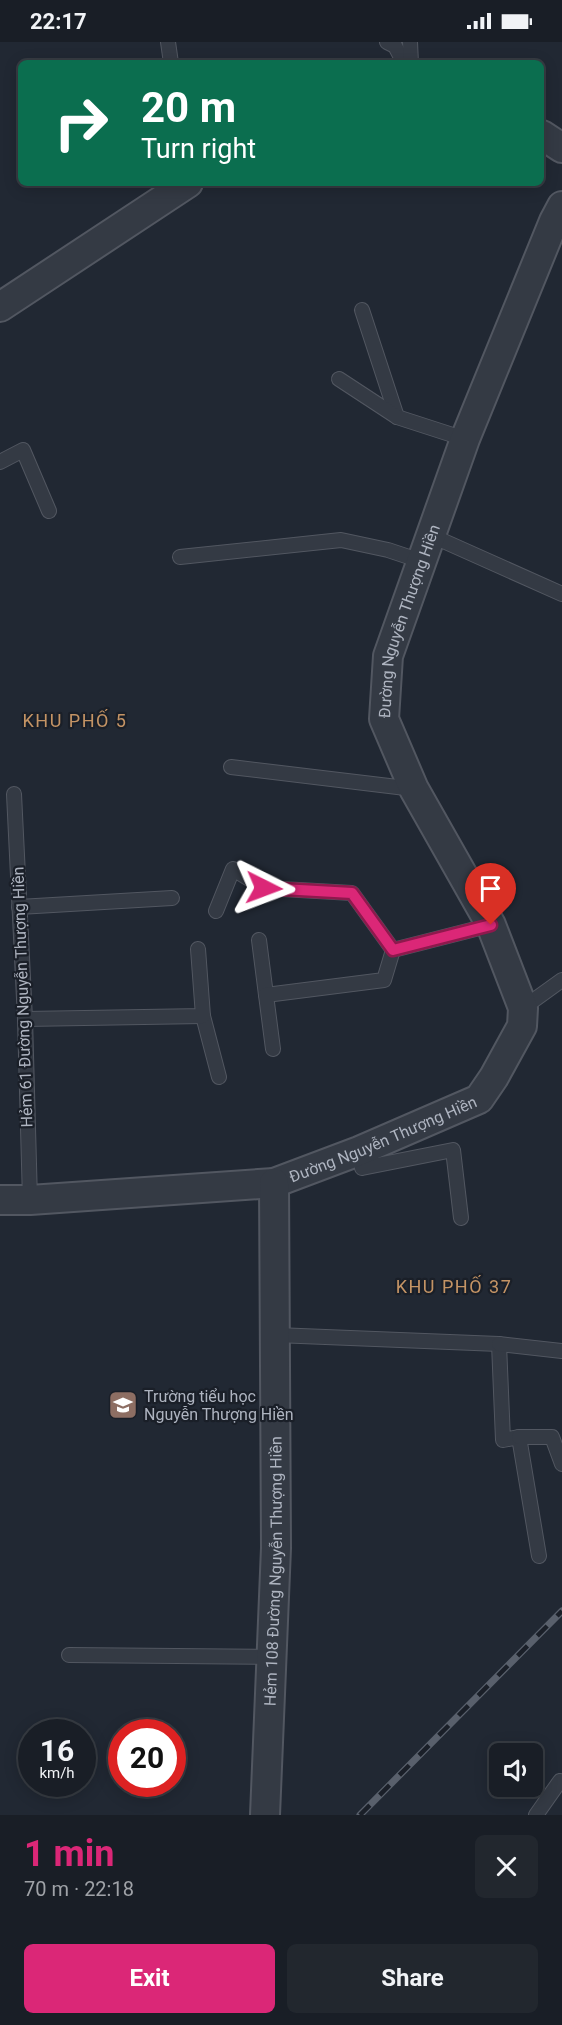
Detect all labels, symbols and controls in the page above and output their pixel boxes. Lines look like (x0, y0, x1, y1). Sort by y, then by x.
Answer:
text: 22:17 (30, 9, 87, 34)
text: 20 m (141, 83, 236, 132)
icon: right (42, 84, 120, 162)
text: Turn right (141, 133, 256, 165)
street label: Đường Nguyễn Thượng Hiền (375, 522, 444, 719)
district label: KHU PHỐ 5 (23, 709, 127, 731)
position arrow (232, 856, 296, 920)
pin (465, 863, 516, 925)
street label: Hẻm 61 Đường Nguyễn Thượng Hiền (8, 866, 37, 1128)
icon: arrive (474, 872, 507, 905)
street label: Đường Nguyễn Thượng Hiền (287, 1092, 480, 1186)
district label: KHU PHỐ 37 (396, 1275, 512, 1297)
place label: Trường tiểu học Nguyễn Thượng Hiền (144, 1387, 293, 1424)
school or university icon: Trường tiểu học Nguyễn Thượng Hiền (107, 1389, 139, 1421)
street label: Hẻm 108 Đường Nguyễn Thượng Hiền (260, 1436, 286, 1707)
speed limit sign: 20 (108, 1719, 186, 1797)
text: 16 (40, 1733, 74, 1768)
map controls (489, 1743, 543, 1797)
button: sound (489, 1743, 543, 1797)
text: km/h (39, 1764, 75, 1782)
text: 1 min (24, 1833, 115, 1875)
button: close (475, 1835, 538, 1898)
text: 70 m · 22:18 (24, 1877, 134, 1901)
button: Exit (24, 1944, 275, 2013)
button: Share (287, 1944, 538, 2013)

